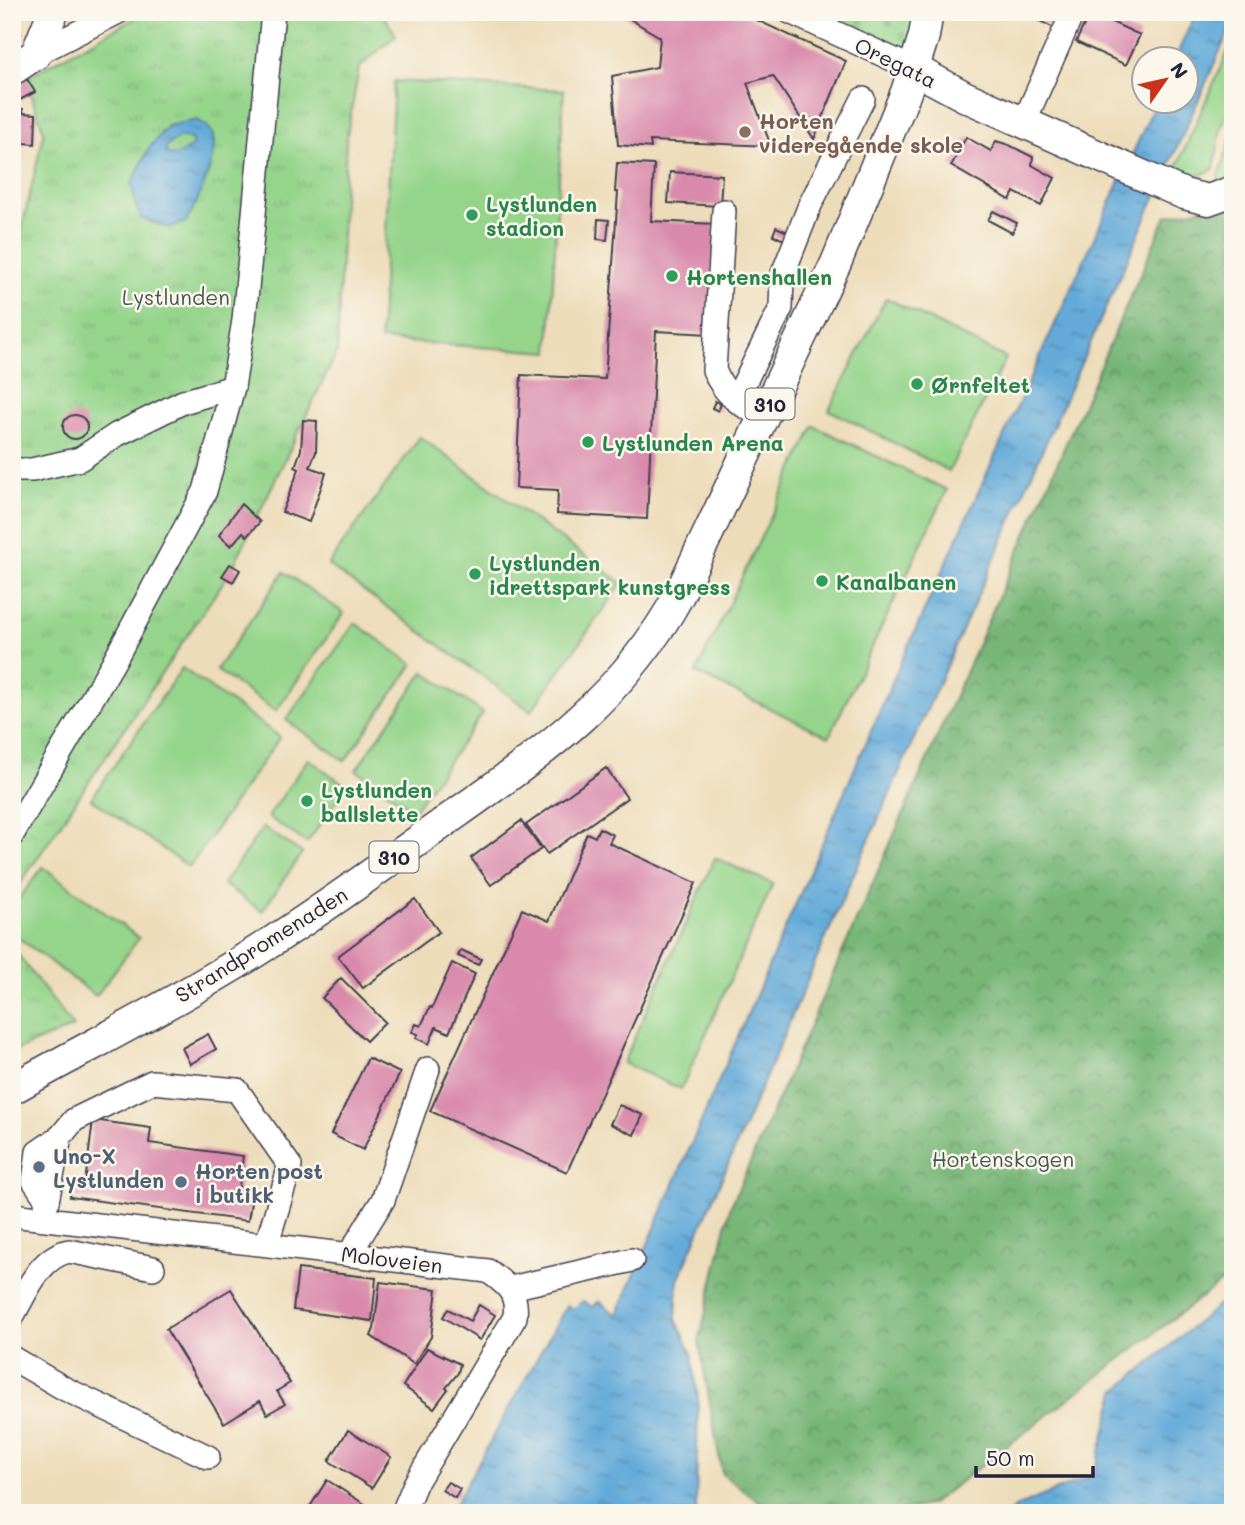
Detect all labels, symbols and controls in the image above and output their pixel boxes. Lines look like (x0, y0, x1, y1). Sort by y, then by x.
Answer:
street label: Oregata (851, 31, 941, 93)
north arrow (1130, 46, 1200, 116)
text: N (1165, 57, 1194, 83)
place label: Horten videregående skole (759, 107, 963, 158)
marker: Horten videregående skole (737, 124, 753, 140)
place label: Lystlunden stadion (486, 190, 597, 241)
marker: Lystlunden stadion (464, 207, 480, 223)
place label: Hortenshallen (686, 263, 832, 290)
marker: Hortenshallen (664, 268, 680, 284)
park label: Lystlunden (122, 283, 230, 310)
place label: Ørnfeltet (931, 371, 1030, 398)
marker: Ørnfeltet (909, 376, 925, 392)
road number: 310 (746, 388, 794, 420)
place label: Lystlunden Arena (602, 429, 784, 457)
marker: Lystlunden Arena (580, 434, 596, 450)
place label: Lystlunden idrettspark kunstgress (489, 549, 730, 600)
marker: Lystlunden idrettspark kunstgress (467, 566, 483, 582)
place label: Kanalbanen (836, 568, 956, 595)
marker: Kanalbanen (814, 573, 830, 589)
place label: Lystlunden ballslette (321, 776, 432, 827)
marker: Lystlunden ballslette (299, 793, 315, 809)
road number: 310 (370, 842, 418, 872)
street label: Strandpromenaden (170, 880, 352, 1008)
place label: Uno-X Lystlunden (53, 1142, 164, 1194)
park label: Hortenskogen (932, 1145, 1074, 1172)
place label: Horten post i butikk (195, 1157, 323, 1208)
marker: Uno-X Lystlunden (31, 1159, 47, 1175)
marker: Horten post i butikk (173, 1174, 189, 1190)
street label: Moloveien (340, 1239, 444, 1279)
scale bar (976, 1434, 1093, 1478)
text: 50 m (986, 1444, 1035, 1471)

